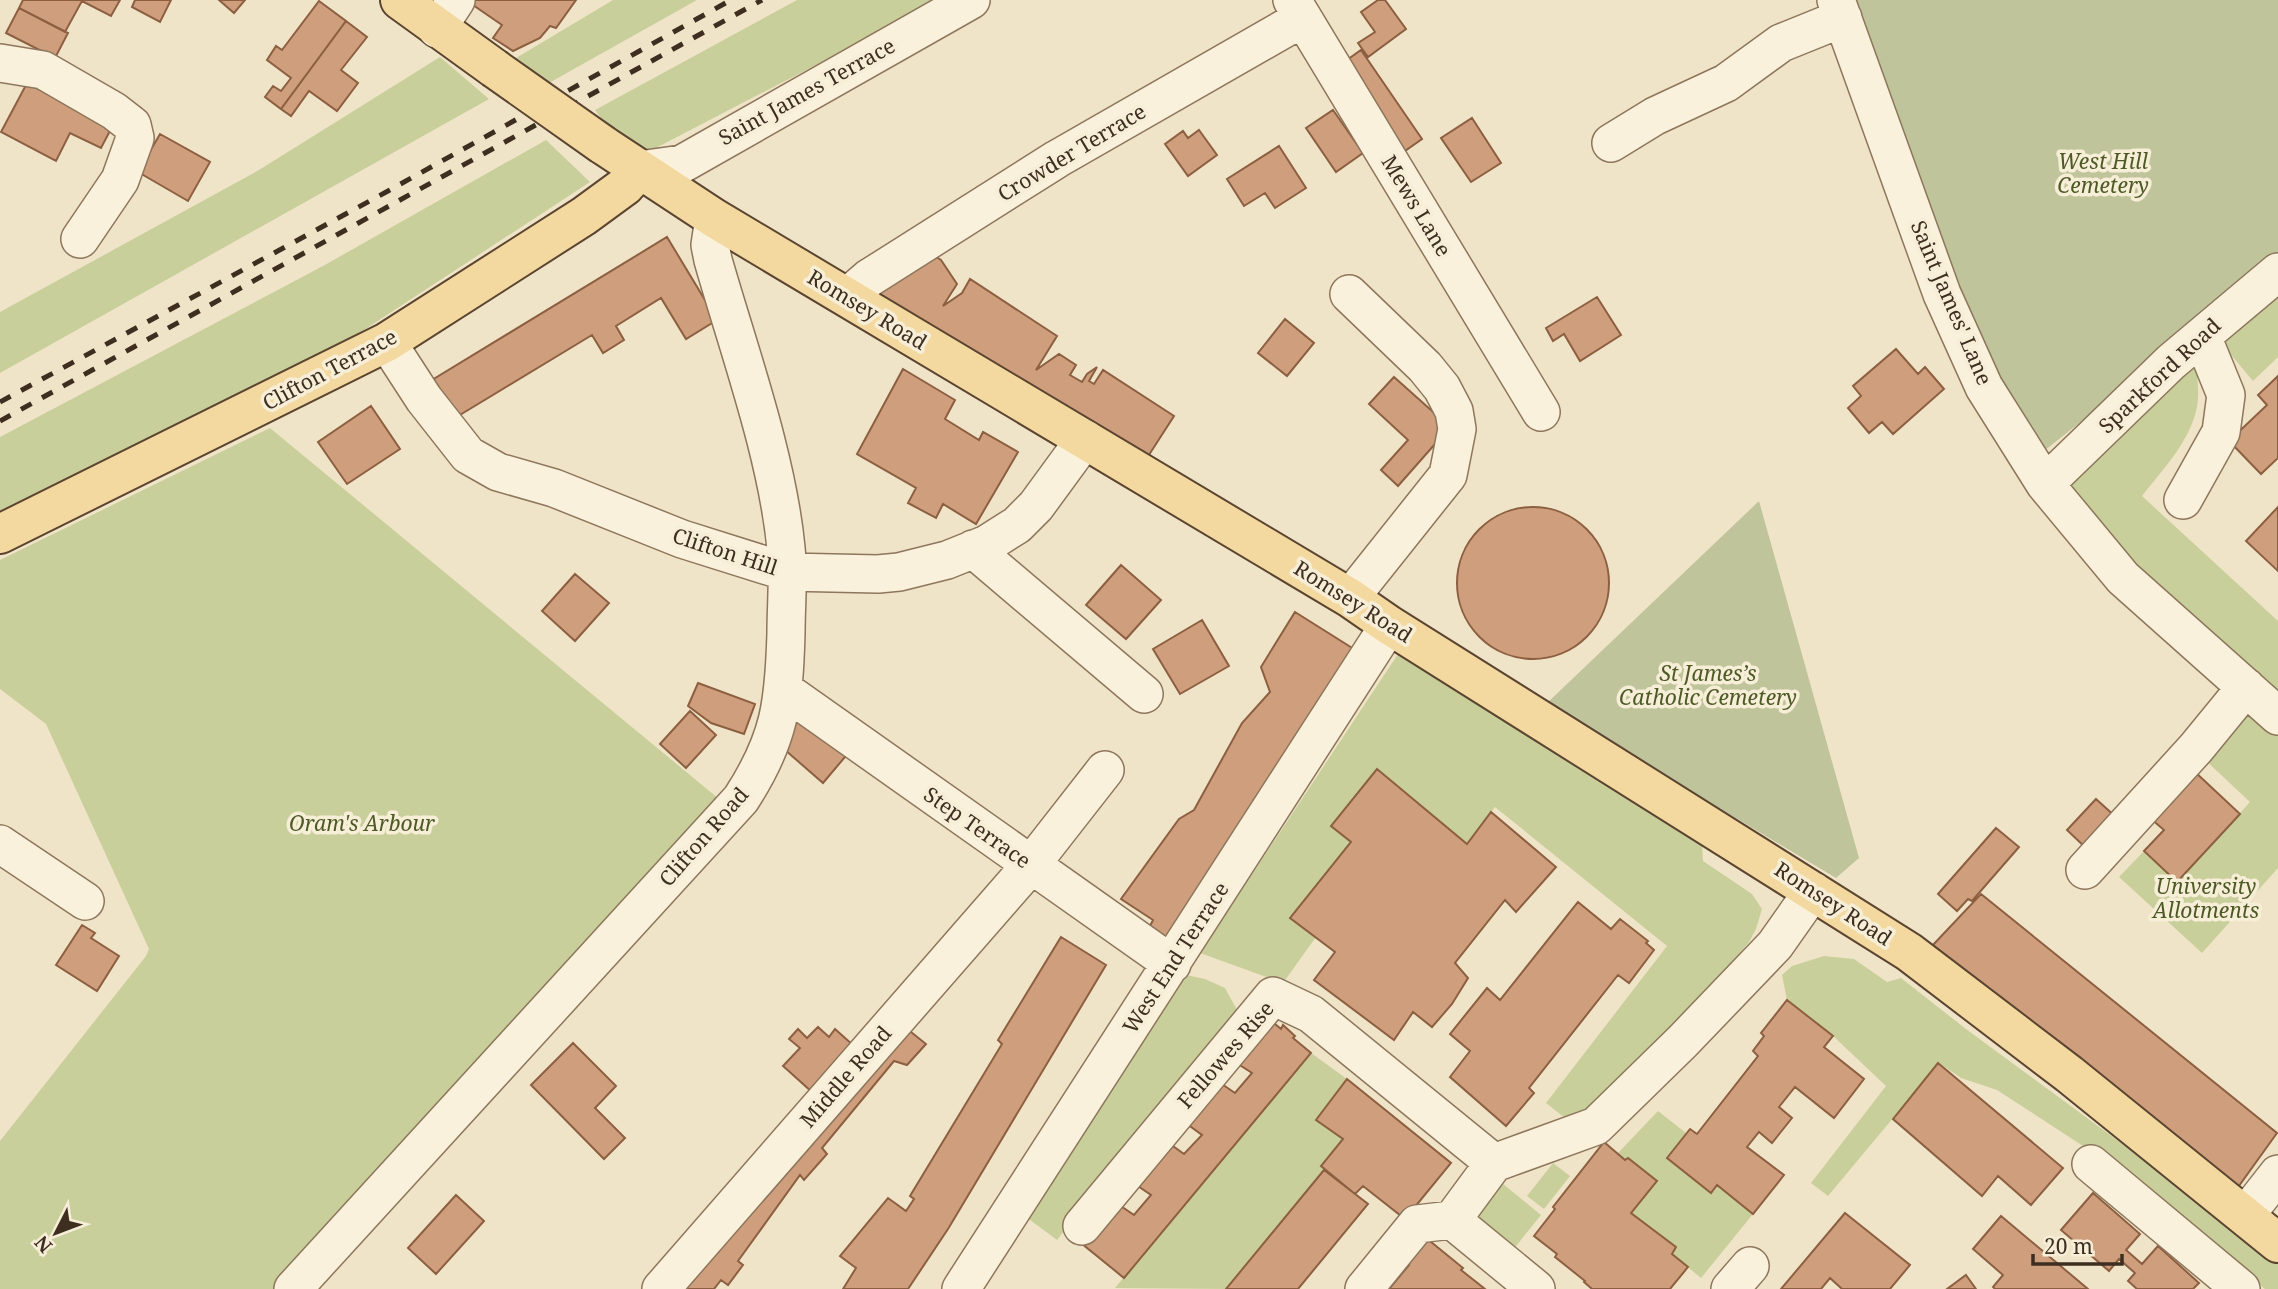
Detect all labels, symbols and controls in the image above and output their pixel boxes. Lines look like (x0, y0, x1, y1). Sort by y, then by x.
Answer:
street label: Saint James Terrace (713, 31, 900, 151)
street label: Crowder Terrace (992, 97, 1151, 207)
park label: West Hill Cemetery (2057, 147, 2149, 199)
street label: Mews Lane (1376, 150, 1458, 261)
street label: Saint James' Lane (1905, 216, 1999, 389)
street label: Romsey Road (803, 263, 932, 356)
street label: Sparkford Road (2092, 311, 2226, 439)
street label: Clifton Terrace (258, 322, 402, 416)
street label: Clifton Hill (669, 521, 782, 581)
street label: Romsey Road (1289, 554, 1418, 649)
park label: St James’s Catholic Cemetery (1619, 659, 1797, 711)
street label: Step Terrace (919, 780, 1036, 874)
street label: Clifton Road (652, 781, 754, 892)
park label: Oram's Arbour (289, 809, 435, 837)
street label: Romsey Road (1770, 855, 1898, 952)
park label: University Allotments (2151, 872, 2260, 924)
street label: West End Terrace (1116, 876, 1235, 1038)
street label: Fellowes Rise (1171, 995, 1280, 1114)
street label: Middle Road (793, 1020, 897, 1133)
north arrow (21, 1198, 91, 1268)
scale bar (2033, 1222, 2122, 1266)
text: N (29, 1230, 58, 1259)
text: 20 m (2044, 1232, 2093, 1260)

